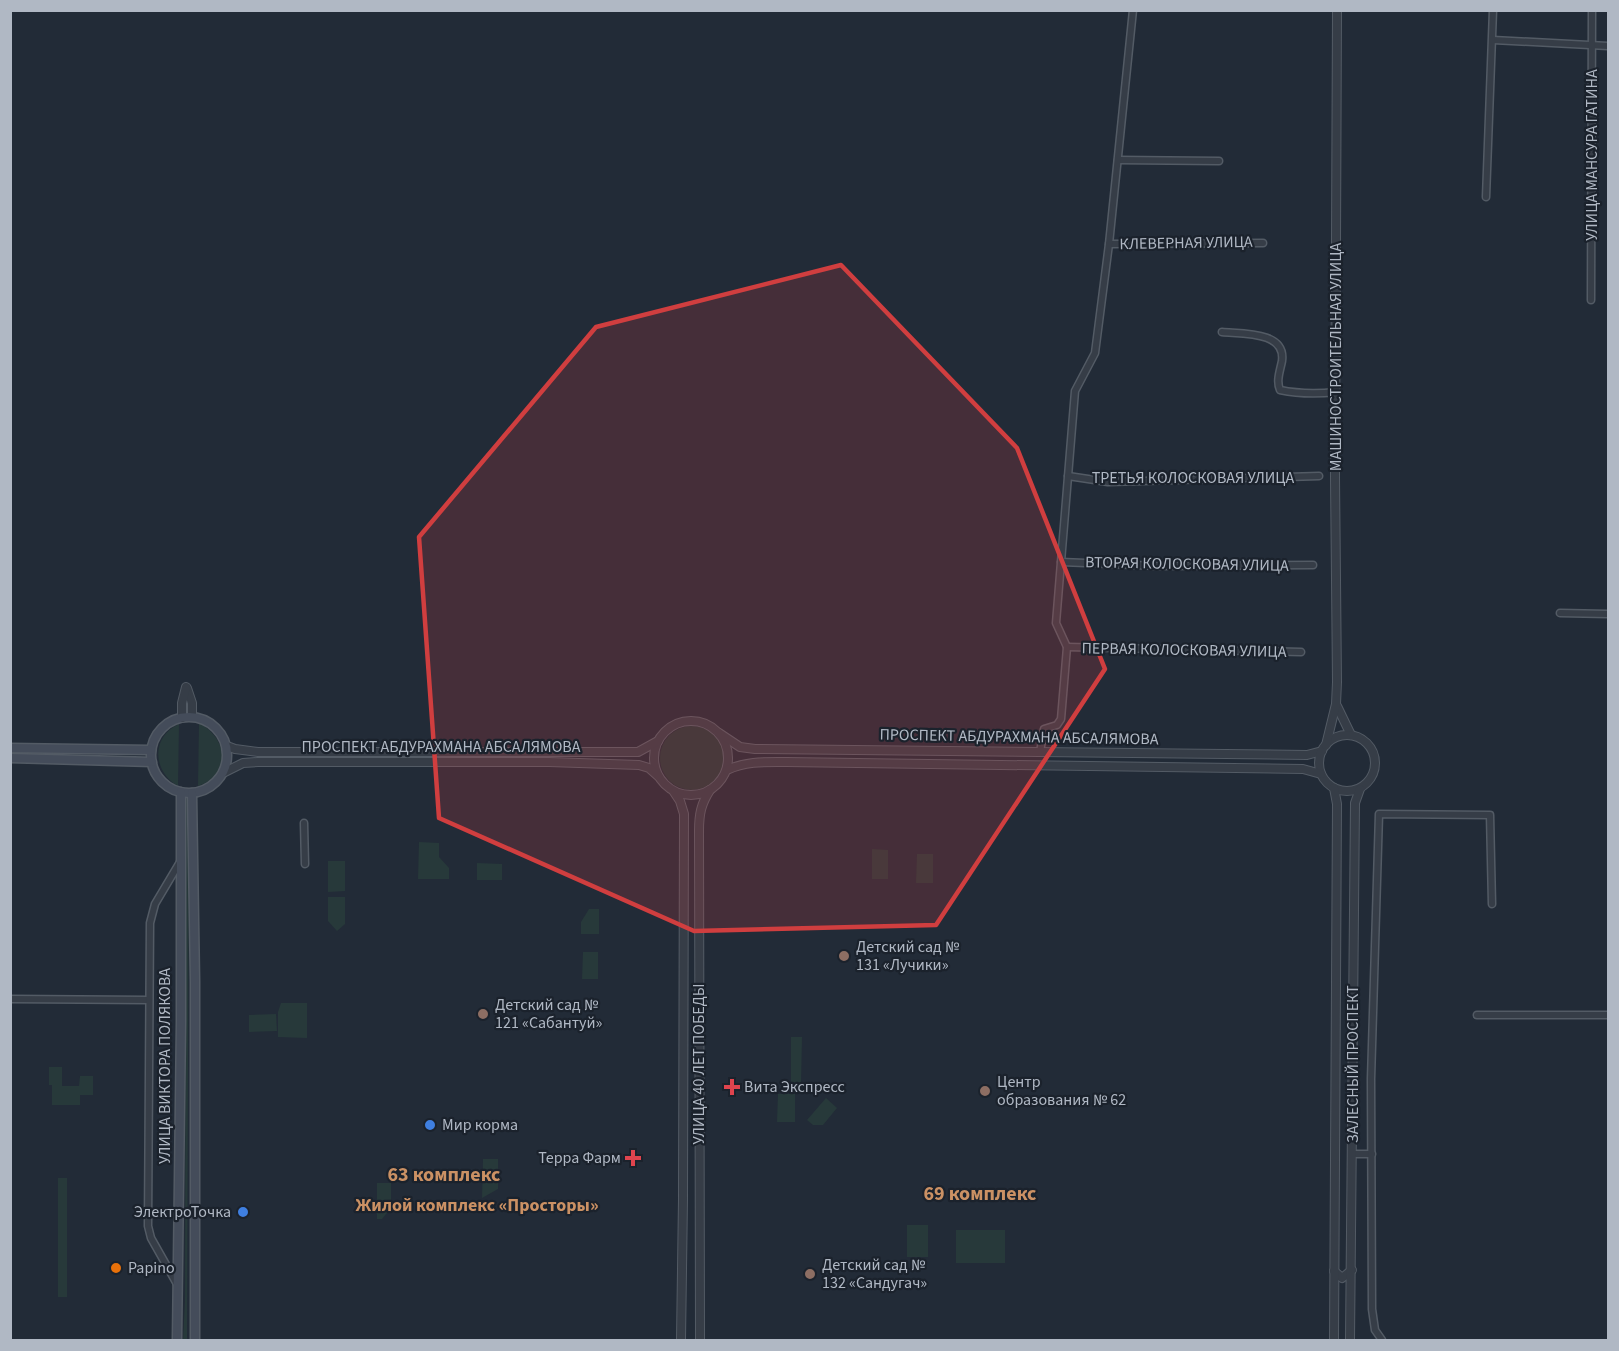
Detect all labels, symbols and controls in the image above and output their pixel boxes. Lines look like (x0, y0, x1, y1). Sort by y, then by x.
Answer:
street label: УЛИЦА МАНСУРА ГАТИНА (1581, 69, 1603, 241)
street label: КЛЕВЕРНАЯ УЛИЦА (1119, 231, 1253, 255)
street label: МАШИНОСТРОИТЕЛЬНАЯ УЛИЦА (1325, 243, 1347, 471)
street label: ТРЕТЬЯ КОЛОСКОВАЯ УЛИЦА (1092, 467, 1295, 489)
street label: ВТОРАЯ КОЛОСКОВАЯ УЛИЦА (1085, 551, 1289, 577)
street label: ПЕРВАЯ КОЛОСКОВАЯ УЛИЦА (1081, 637, 1287, 663)
street label: ПРОСПЕКТ АБДУРАХМАНА АБСАЛЯМОВА (879, 724, 1159, 750)
street label: ПРОСПЕКТ АБДУРАХМАНА АБСАЛЯМОВА (302, 736, 581, 758)
place label: Детский сад № 131 «Лучики» (856, 936, 960, 976)
marker: Детский сад № 131 «Лучики» (837, 949, 851, 963)
street label: УЛИЦА ВИКТОРА ПОЛЯКОВА (154, 968, 176, 1164)
street label: УЛИЦА 40 ЛЕТ ПОБЕДЫ (688, 984, 710, 1144)
street label: ЗАЛЕСНЫЙ ПРОСПЕКТ (1342, 985, 1364, 1143)
place label: Детский сад № 121 «Сабантуй» (495, 994, 603, 1034)
marker: Детский сад № 121 «Сабантуй» (476, 1007, 490, 1021)
place label: Центр образования № 62 (997, 1071, 1126, 1111)
place label: Вита Экспресс (744, 1076, 845, 1098)
marker: Вита Экспресс (725, 1080, 739, 1094)
marker: Центр образования № 62 (978, 1084, 992, 1098)
place label: Мир корма (442, 1114, 518, 1136)
marker: Мир корма (423, 1118, 437, 1132)
place label: Терра Фарм (538, 1147, 621, 1169)
marker: Терра Фарм (626, 1151, 640, 1165)
district label: 63 комплекс (388, 1161, 500, 1189)
district label: 69 комплекс (924, 1180, 1036, 1208)
district label: Жилой комплекс «Просторы» (355, 1193, 599, 1218)
place label: ЭлектроТочка (134, 1201, 231, 1223)
marker: ЭлектроТочка (236, 1205, 250, 1219)
place label: Детский сад № 132 «Сандугач» (822, 1254, 927, 1294)
place label: Papino (128, 1257, 175, 1279)
marker: Papino (109, 1261, 123, 1275)
marker: Детский сад № 132 «Сандугач» (803, 1267, 817, 1281)

